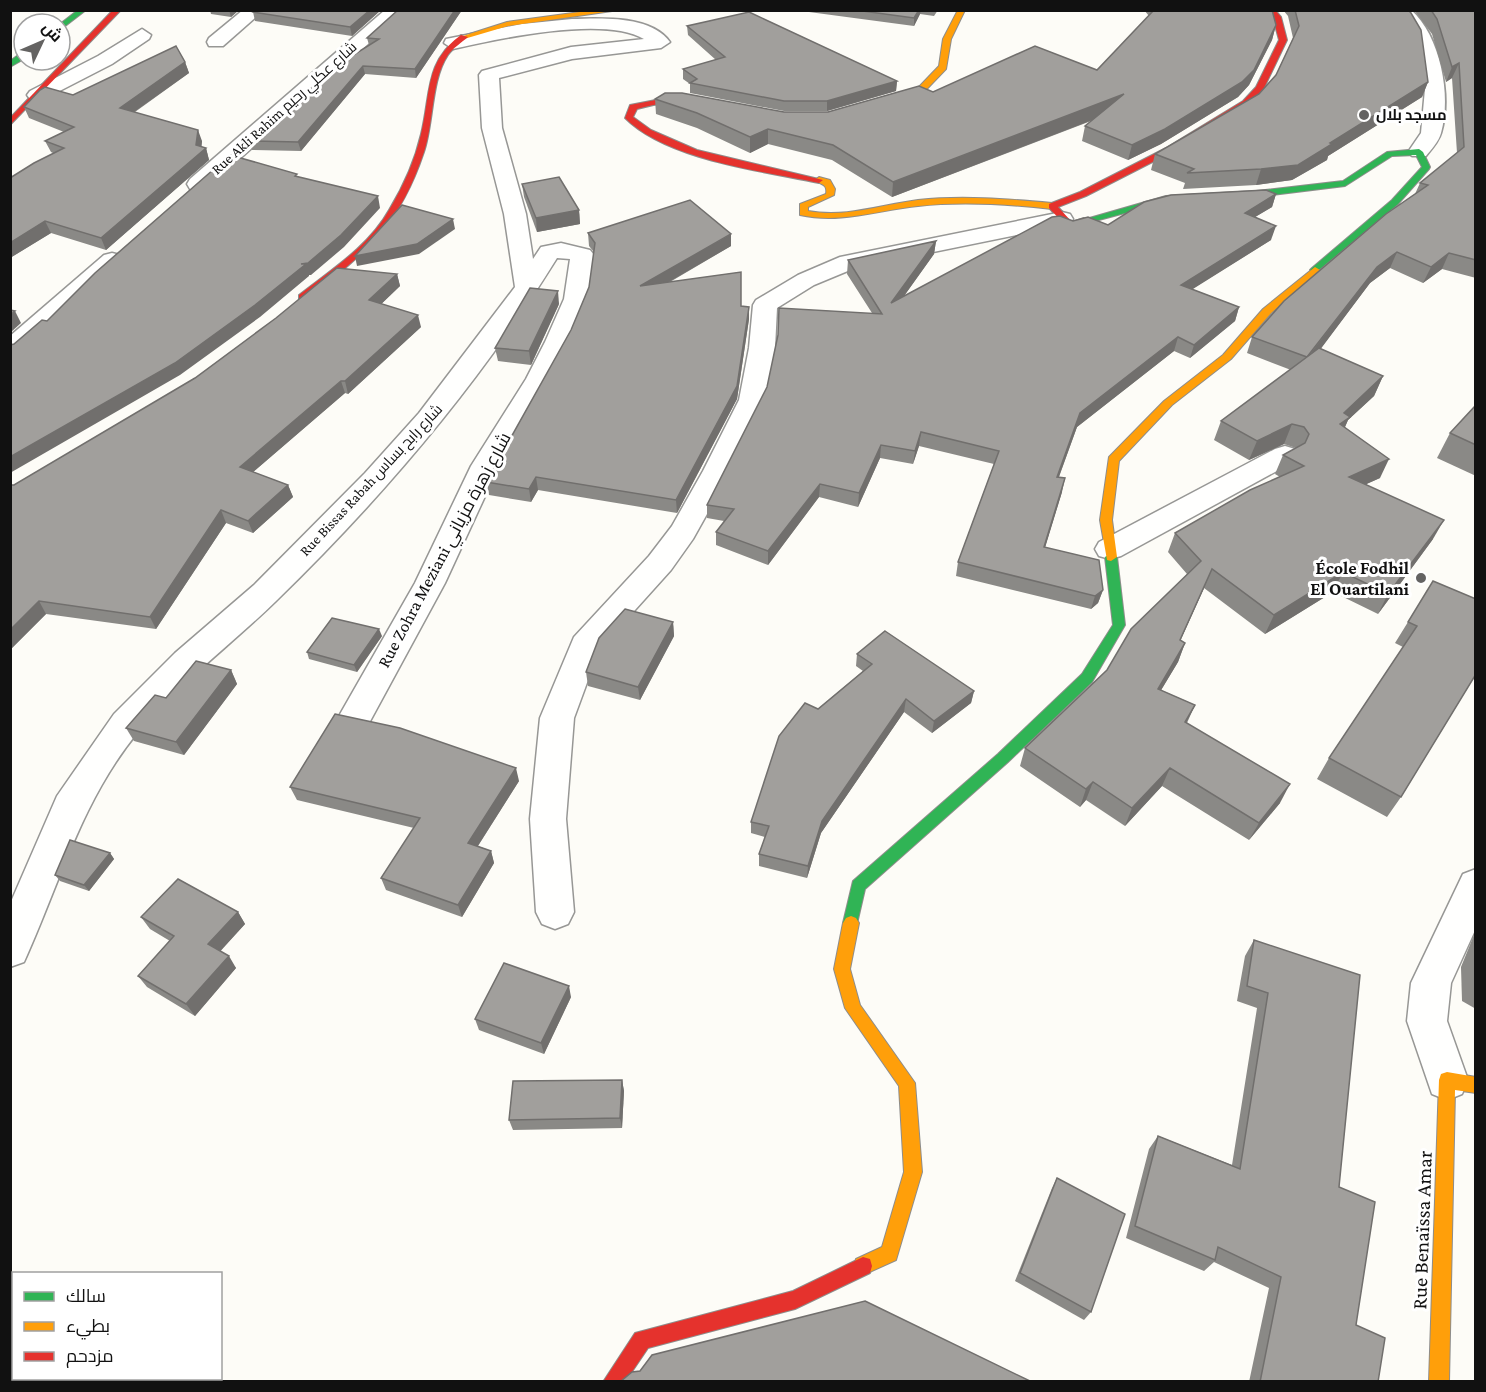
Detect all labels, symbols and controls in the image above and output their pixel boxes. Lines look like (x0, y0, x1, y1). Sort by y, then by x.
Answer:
north arrow (12, 12, 72, 72)
text: ش (38, 19, 66, 46)
street label: Rue Akli Rahim شارع عكلي رحيم (208, 39, 362, 180)
place label: مسجد بلال (1376, 107, 1447, 123)
marker: مسجد بلال (1357, 108, 1371, 122)
street label: Rue Bissas Rabah شارع رابح بساس (297, 401, 448, 561)
street label: Rue Zohra Meziani شارع زهرة مزياني (373, 429, 518, 673)
place label: École Fodhil El Ouartilani (1310, 558, 1410, 599)
marker: École Fodhil El Ouartilani (1414, 571, 1428, 585)
street label: Rue Benaïssa Amar (1407, 1150, 1437, 1310)
legend (12, 1272, 222, 1380)
text: سالك (66, 1286, 106, 1306)
text: بطيء (66, 1316, 110, 1340)
text: مزدحم (66, 1346, 114, 1368)

